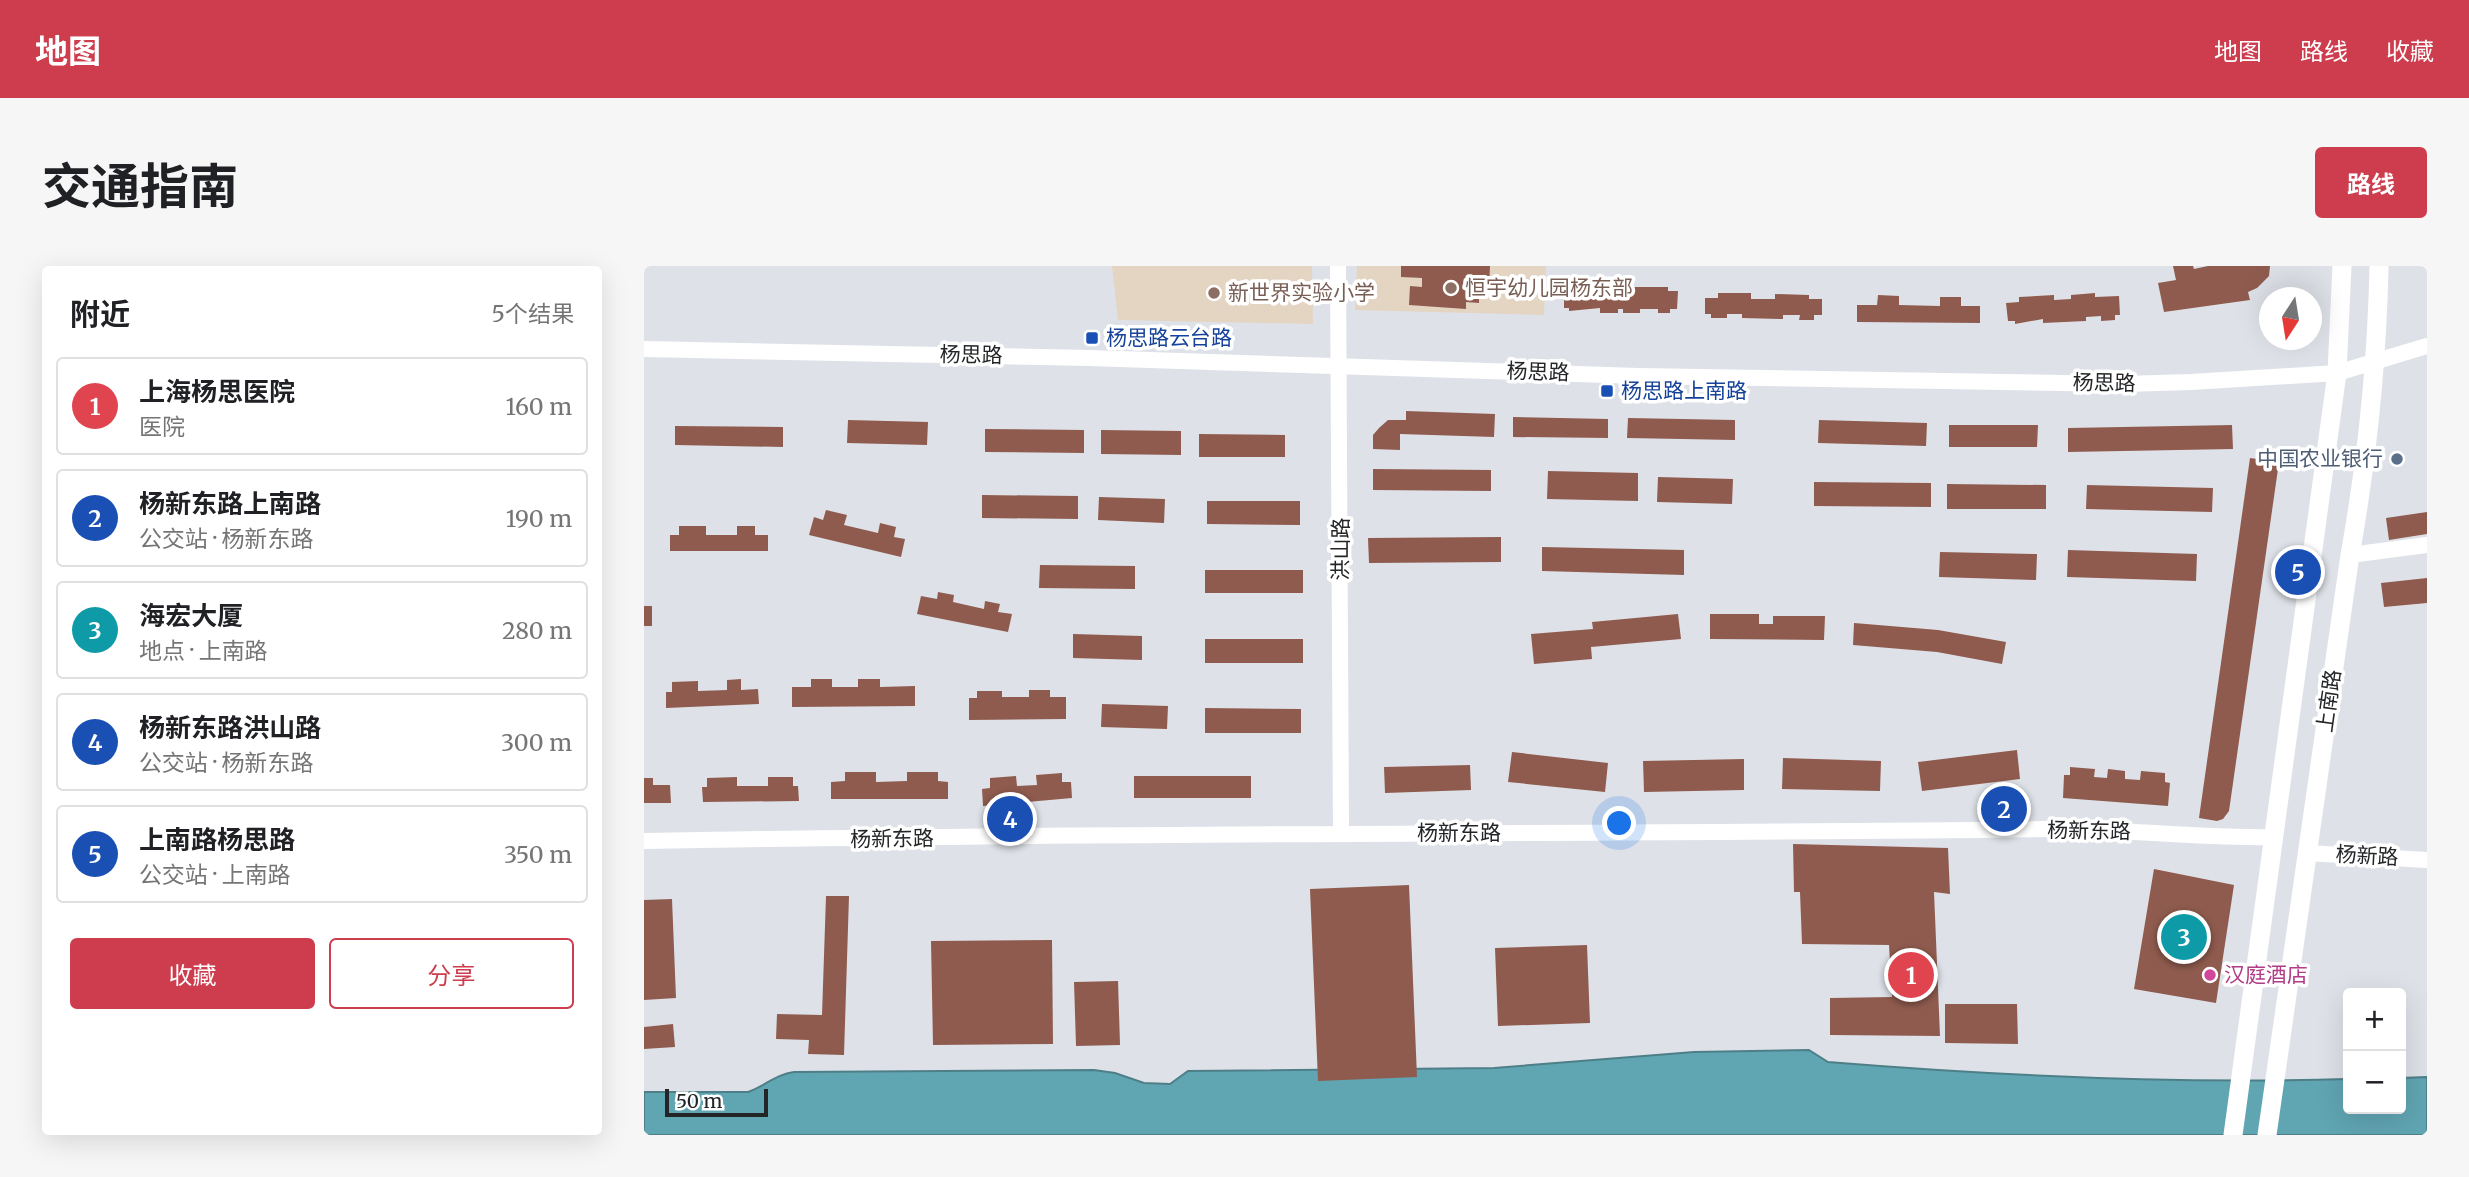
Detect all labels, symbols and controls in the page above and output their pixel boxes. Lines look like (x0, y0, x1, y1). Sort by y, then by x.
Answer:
text: 地图 (35, 31, 101, 72)
text: 地图 (2214, 36, 2262, 67)
text: 路线 (2300, 36, 2348, 67)
text: 收藏 (2386, 36, 2434, 67)
button: 路线 (2315, 147, 2427, 218)
text: 交通指南 (42, 156, 238, 217)
place label: 恒宇幼儿园杨东部 (1465, 274, 1633, 301)
place label: 新世界实验小学 (1228, 279, 1375, 306)
marker: 恒宇幼儿园杨东部 (1443, 280, 1459, 296)
marker: 新世界实验小学 (1206, 285, 1222, 301)
north arrow (2259, 287, 2322, 350)
text: 附近 (70, 295, 130, 333)
text: 5个结果 (492, 299, 574, 328)
place label: 杨思路云台路 (1106, 324, 1232, 351)
marker: 杨思路云台路 (1084, 330, 1100, 346)
street label: 杨思路 (939, 340, 1003, 369)
street label: 杨思路 (1506, 357, 1570, 386)
street label: 杨思路 (2072, 368, 2136, 397)
text: 上海杨思医院 (139, 375, 295, 408)
place label: 杨思路上南路 (1621, 377, 1747, 404)
marker: 杨思路上南路 (1599, 383, 1615, 399)
text: 1 (90, 392, 100, 421)
text: 160 m (506, 392, 572, 421)
text: 医院 (139, 412, 185, 441)
place label: 中国农业银行 (2257, 445, 2383, 472)
marker: 中国农业银行 (2389, 451, 2405, 467)
text: 杨新东路上南路 (139, 487, 321, 520)
text: 2 (88, 504, 102, 533)
text: 190 m (506, 504, 572, 533)
street label: 洪山路 (1327, 518, 1354, 581)
text: 公交站 · 杨新东路 (139, 524, 314, 553)
pin: 5 (2275, 546, 2321, 598)
text: 海宏大厦 (139, 599, 243, 632)
text: 3 (88, 616, 102, 645)
text: 280 m (502, 616, 572, 645)
text: 地点 · 上南路 (139, 636, 268, 665)
street label: 上南路 (2311, 668, 2346, 734)
text: 杨新东路洪山路 (139, 711, 321, 744)
text: 4 (88, 728, 102, 757)
text: 300 m (501, 728, 572, 757)
text: 公交站 · 杨新东路 (139, 748, 314, 777)
pin: 2 (1981, 783, 2027, 835)
pin: 4 (987, 793, 1033, 845)
your location (1602, 806, 1636, 840)
street label: 杨新东路 (2047, 816, 2131, 845)
street label: 杨新东路 (1417, 819, 1501, 846)
text: 上南路杨思路 (139, 823, 295, 856)
street label: 杨新东路 (850, 824, 934, 853)
text: 5 (88, 840, 102, 869)
text: 350 m (504, 840, 572, 869)
street label: 杨新路 (2335, 840, 2399, 871)
text: 公交站 · 上南路 (139, 860, 291, 889)
pin: 3 (2161, 911, 2207, 963)
button: 收藏 (70, 938, 315, 1009)
button: 分享 (329, 938, 574, 1009)
pin: 1 (1888, 949, 1934, 1001)
place label: 汉庭酒店 (2224, 961, 2308, 988)
marker: 汉庭酒店 (2202, 967, 2218, 983)
map controls (2343, 988, 2406, 1114)
button: + (2343, 988, 2406, 1051)
button: − (2343, 1051, 2406, 1114)
scale bar (665, 1086, 768, 1118)
text: 50 m (676, 1089, 722, 1113)

